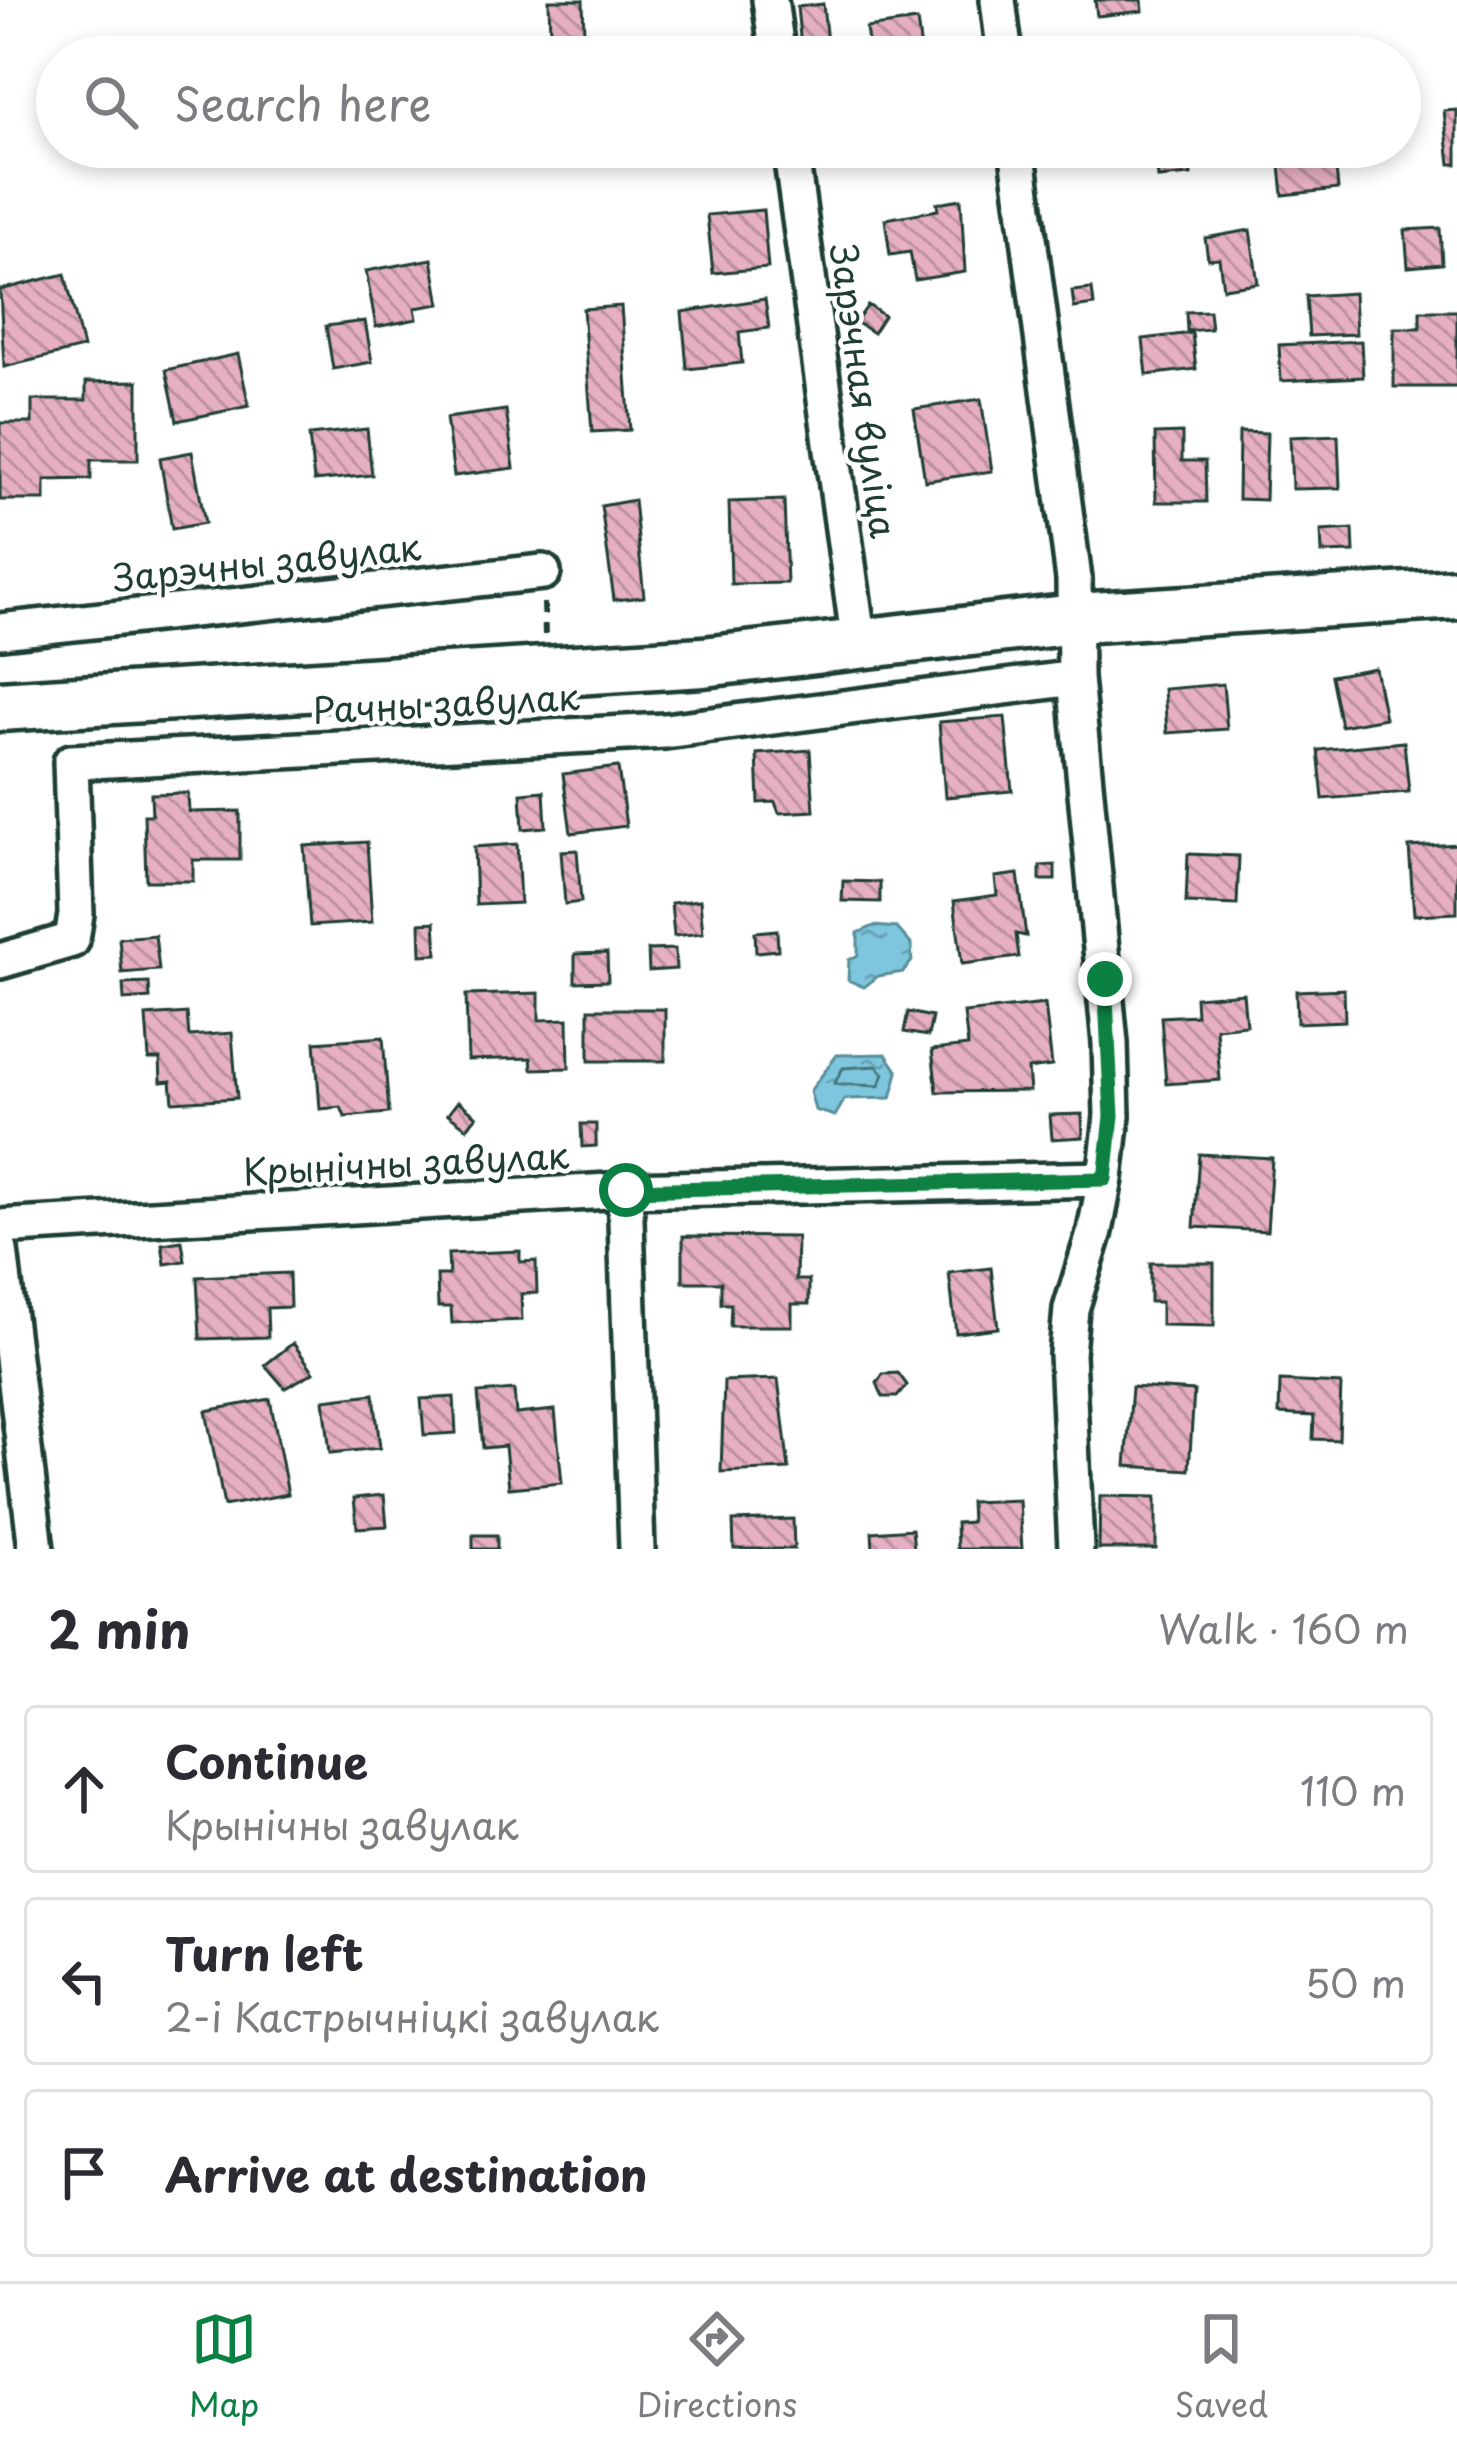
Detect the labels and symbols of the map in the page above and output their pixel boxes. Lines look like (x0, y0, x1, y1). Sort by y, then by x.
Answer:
street label: Зарэчная вуліца (818, 240, 912, 541)
street label: Зарэчны завулак (110, 518, 424, 604)
street label: Рачны завулак (311, 668, 581, 736)
route end (1078, 952, 1132, 1006)
street label: Крынічны завулак (241, 1126, 571, 1198)
route start (599, 1163, 653, 1217)

